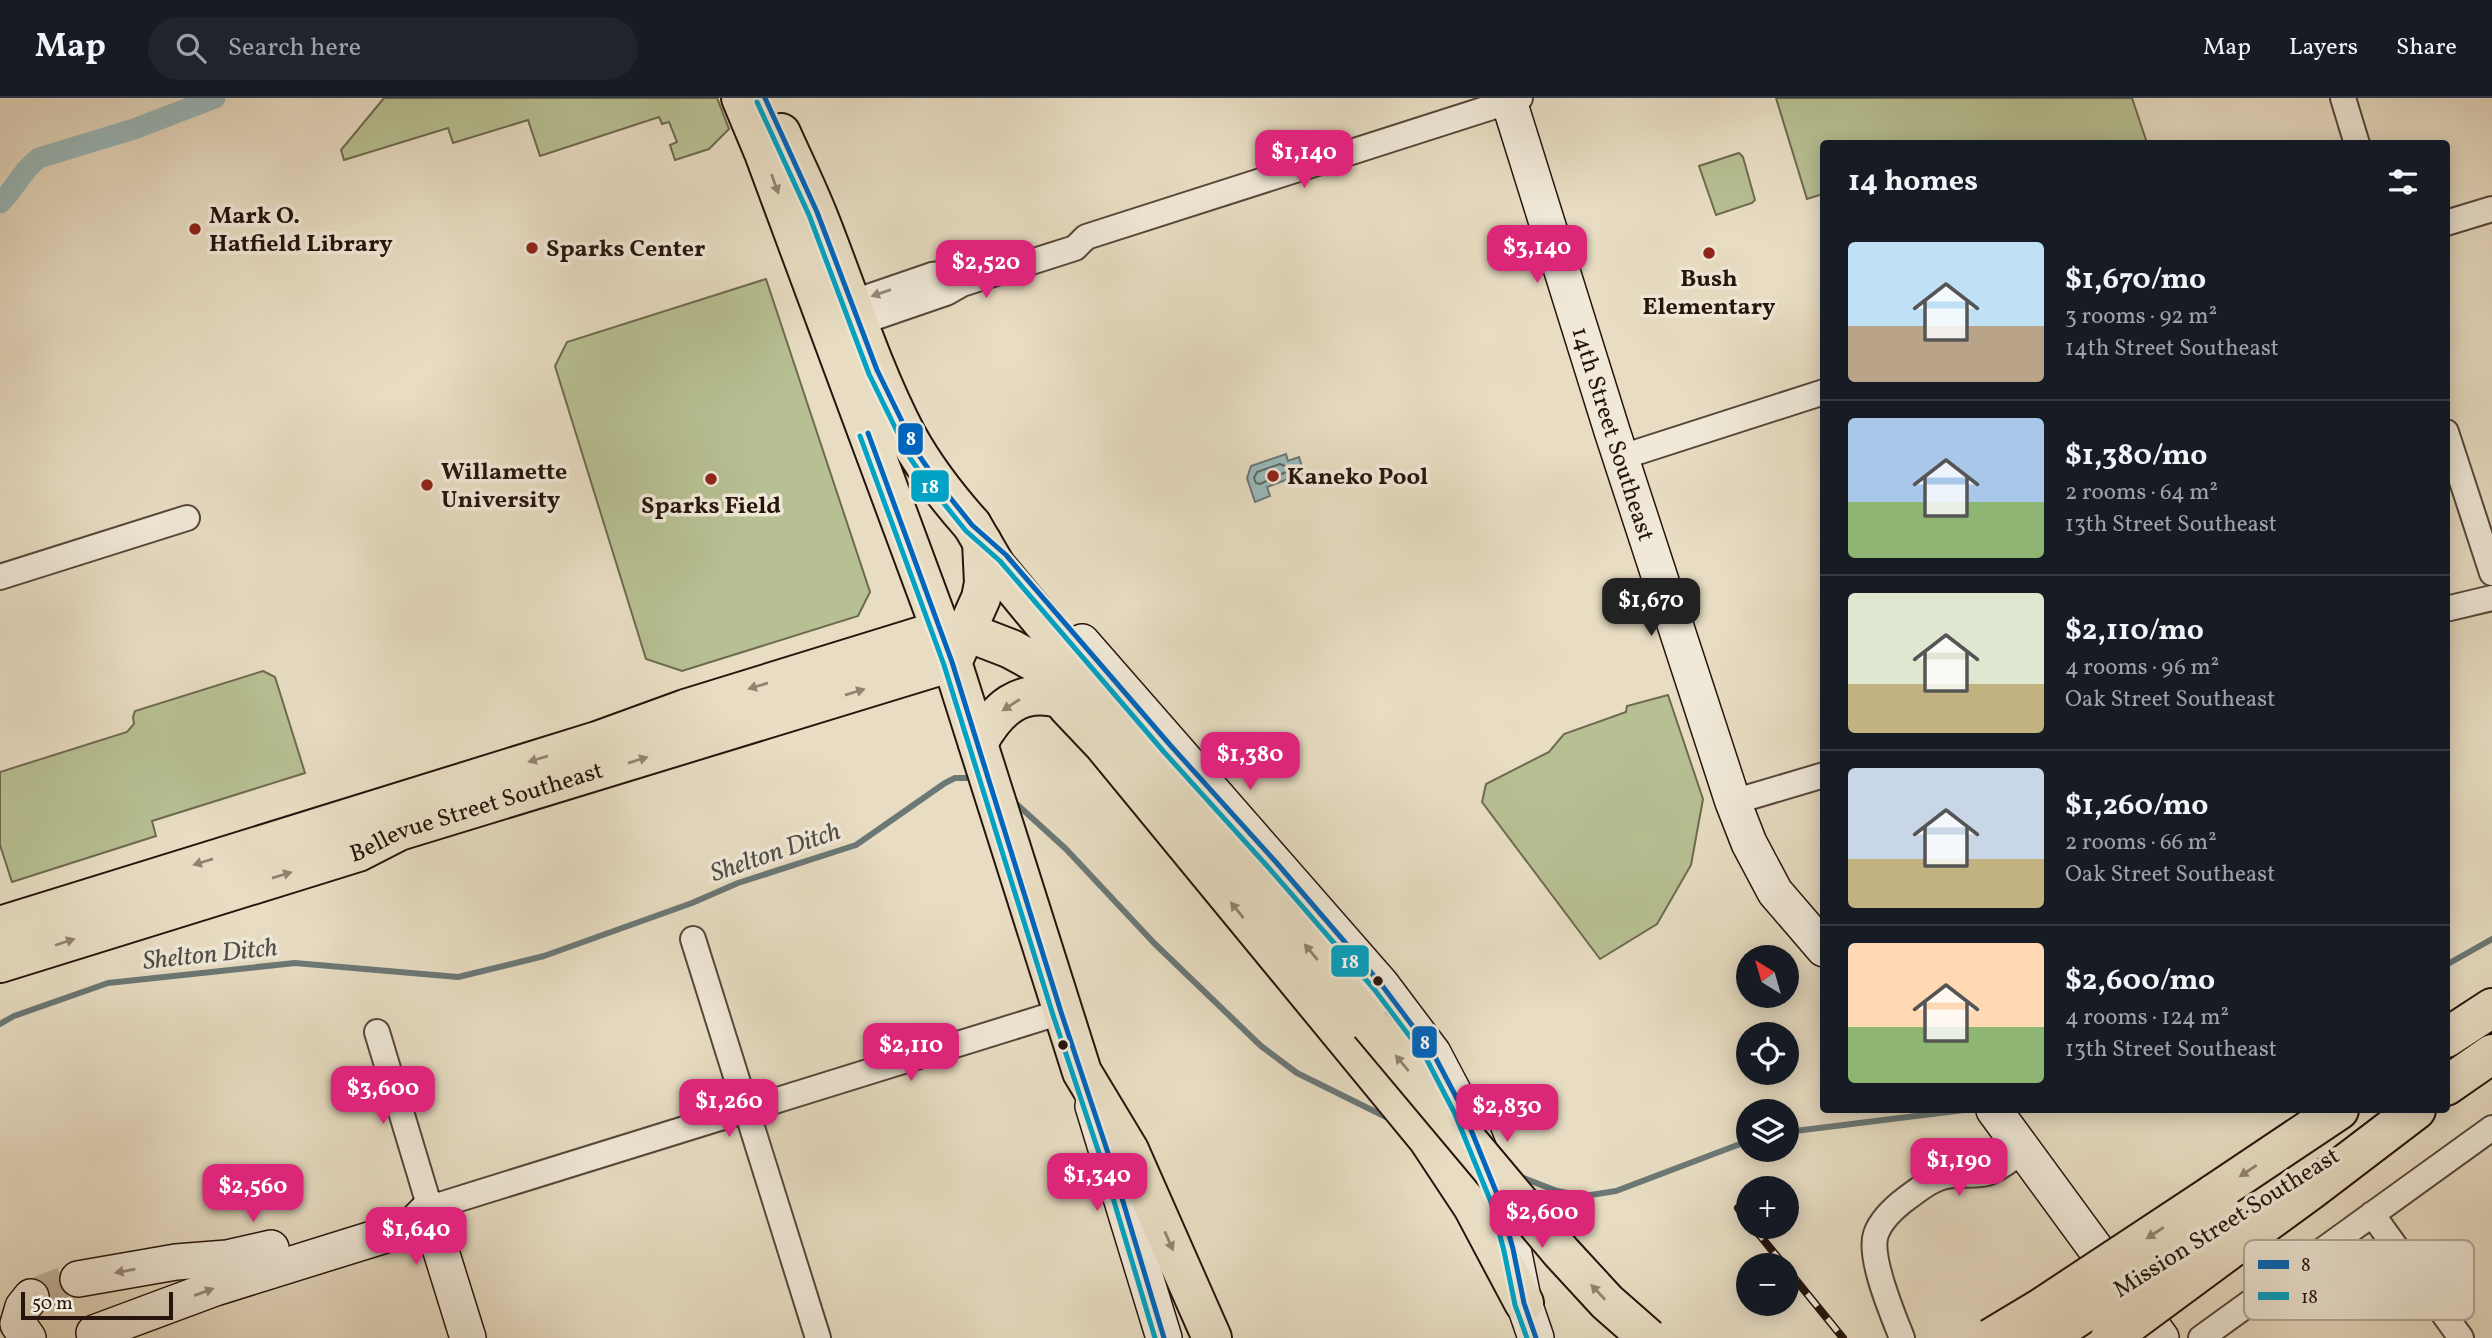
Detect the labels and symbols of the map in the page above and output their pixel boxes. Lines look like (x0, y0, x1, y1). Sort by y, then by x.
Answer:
pin: $1,140 (1247, 130, 1361, 190)
one-way arrow (770, 174, 781, 195)
place label: Mark O. Hatfield Library (209, 200, 393, 262)
marker: Mark O. Hatfield Library (187, 221, 203, 237)
pin: $3,140 (1480, 226, 1594, 285)
place label: Sparks Center (546, 233, 705, 267)
marker: Sparks Center (524, 240, 540, 256)
pin: $2,520 (929, 240, 1043, 300)
marker: Bush Elementary (1701, 245, 1717, 261)
place label: Bush Elementary (1642, 263, 1776, 325)
one-way arrow (870, 288, 891, 299)
street label: 14th Street Southeast (1562, 323, 1662, 546)
line badge: 8 (897, 422, 924, 456)
text: 8 (906, 427, 916, 453)
place label: Willamette University (441, 456, 567, 518)
place label: Kaneko Pool (1287, 461, 1428, 495)
marker: Kaneko Pool (1265, 468, 1281, 484)
line badge: 18 (910, 469, 950, 503)
marker: Sparks Field (703, 471, 719, 487)
text: 18 (921, 475, 939, 501)
marker: Willamette University (419, 477, 435, 493)
place label: Sparks Field (641, 490, 781, 524)
pin: $1,670 (1594, 578, 1708, 638)
one-way arrow (748, 681, 769, 692)
one-way arrow (845, 686, 866, 697)
one-way arrow (1001, 699, 1021, 712)
pin: $1,380 (1193, 732, 1307, 792)
one-way arrow (628, 754, 649, 764)
street label: Bellevue Street Southeast (346, 755, 608, 873)
one-way arrow (527, 755, 548, 765)
water label: Shelton Ditch (706, 814, 846, 892)
one-way arrow (192, 858, 213, 868)
one-way arrow (272, 869, 293, 879)
one-way arrow (1230, 901, 1245, 918)
water label: Shelton Ditch (141, 930, 279, 980)
one-way arrow (55, 937, 76, 947)
one-way arrow (1304, 944, 1319, 961)
line badge: 18 (1330, 944, 1370, 978)
north arrow (1736, 945, 1799, 1008)
text: 18 (1341, 950, 1359, 976)
unlabelled marker (1371, 974, 1385, 988)
pin: $2,110 (854, 1024, 968, 1083)
line badge: 8 (1411, 1025, 1438, 1059)
text: 8 (1420, 1031, 1430, 1057)
unlabelled marker (1056, 1038, 1070, 1052)
one-way arrow (1395, 1054, 1410, 1072)
pin: $3,600 (326, 1066, 440, 1126)
pin: $1,260 (672, 1080, 786, 1139)
pin: $2,830 (1450, 1084, 1564, 1144)
pin: $1,190 (1902, 1138, 2016, 1198)
street label: Mission Street Southeast (2107, 1140, 2347, 1307)
pin: $1,340 (1040, 1154, 1154, 1213)
pin: $2,560 (196, 1164, 310, 1224)
one-way arrow (2239, 1164, 2258, 1177)
pin: $2,600 (1485, 1190, 1599, 1250)
pin: $1,640 (359, 1208, 473, 1267)
one-way arrow (2146, 1226, 2165, 1239)
one-way arrow (1164, 1231, 1175, 1252)
legend (2244, 1240, 2474, 1320)
text: 8 (2301, 1253, 2311, 1279)
one-way arrow (114, 1266, 136, 1277)
one-way arrow (1590, 1284, 1606, 1301)
text: 18 (2301, 1285, 2318, 1311)
one-way arrow (193, 1286, 214, 1297)
scale bar (21, 1289, 173, 1321)

